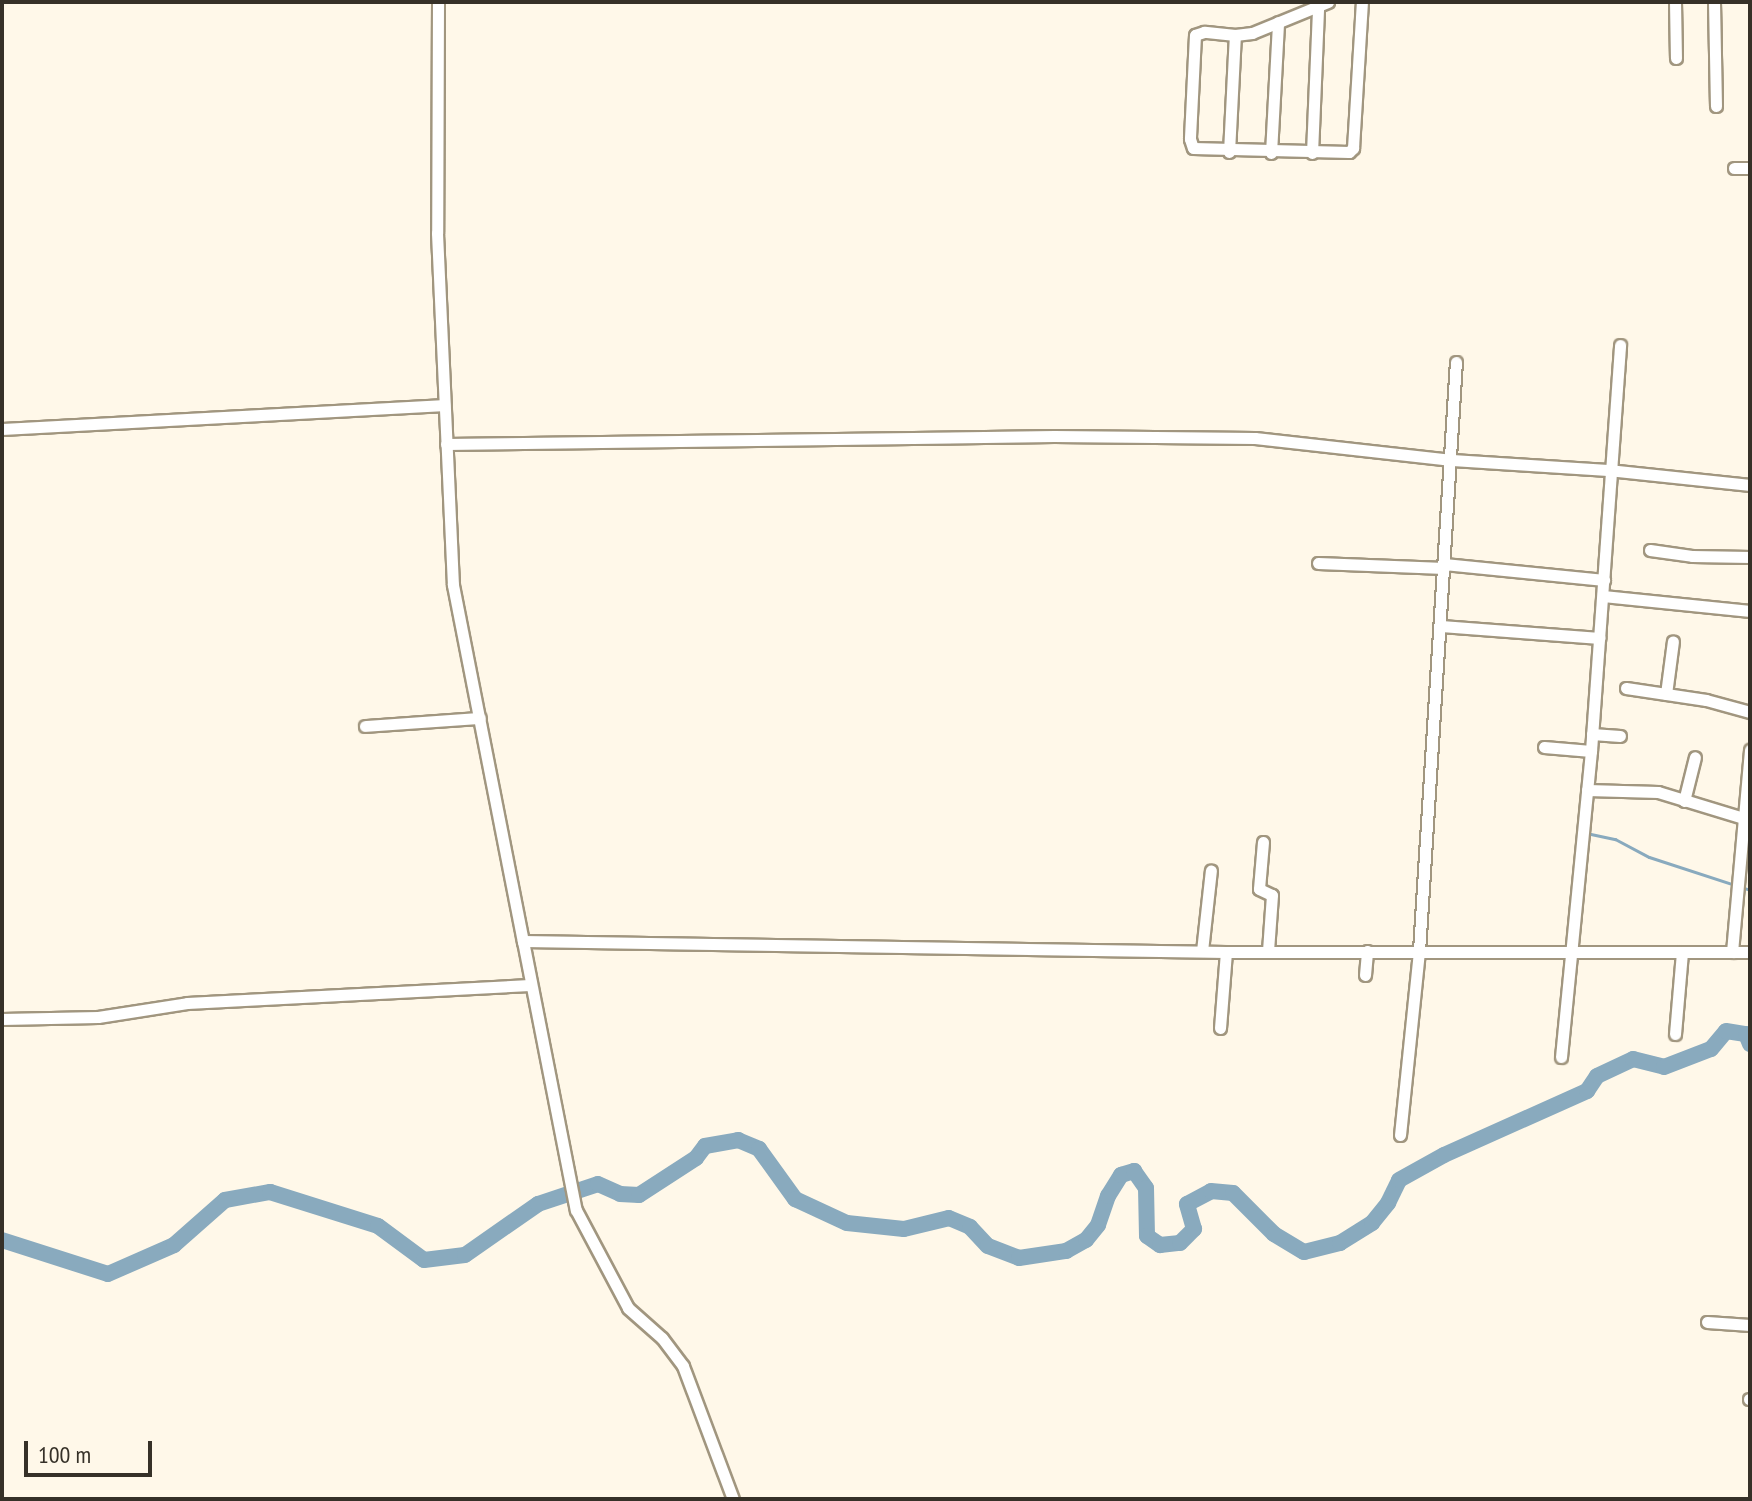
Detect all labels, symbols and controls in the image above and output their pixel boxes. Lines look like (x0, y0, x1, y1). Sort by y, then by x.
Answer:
scale bar (28, 1425, 156, 1475)
text: 100 m (38, 1439, 91, 1470)

